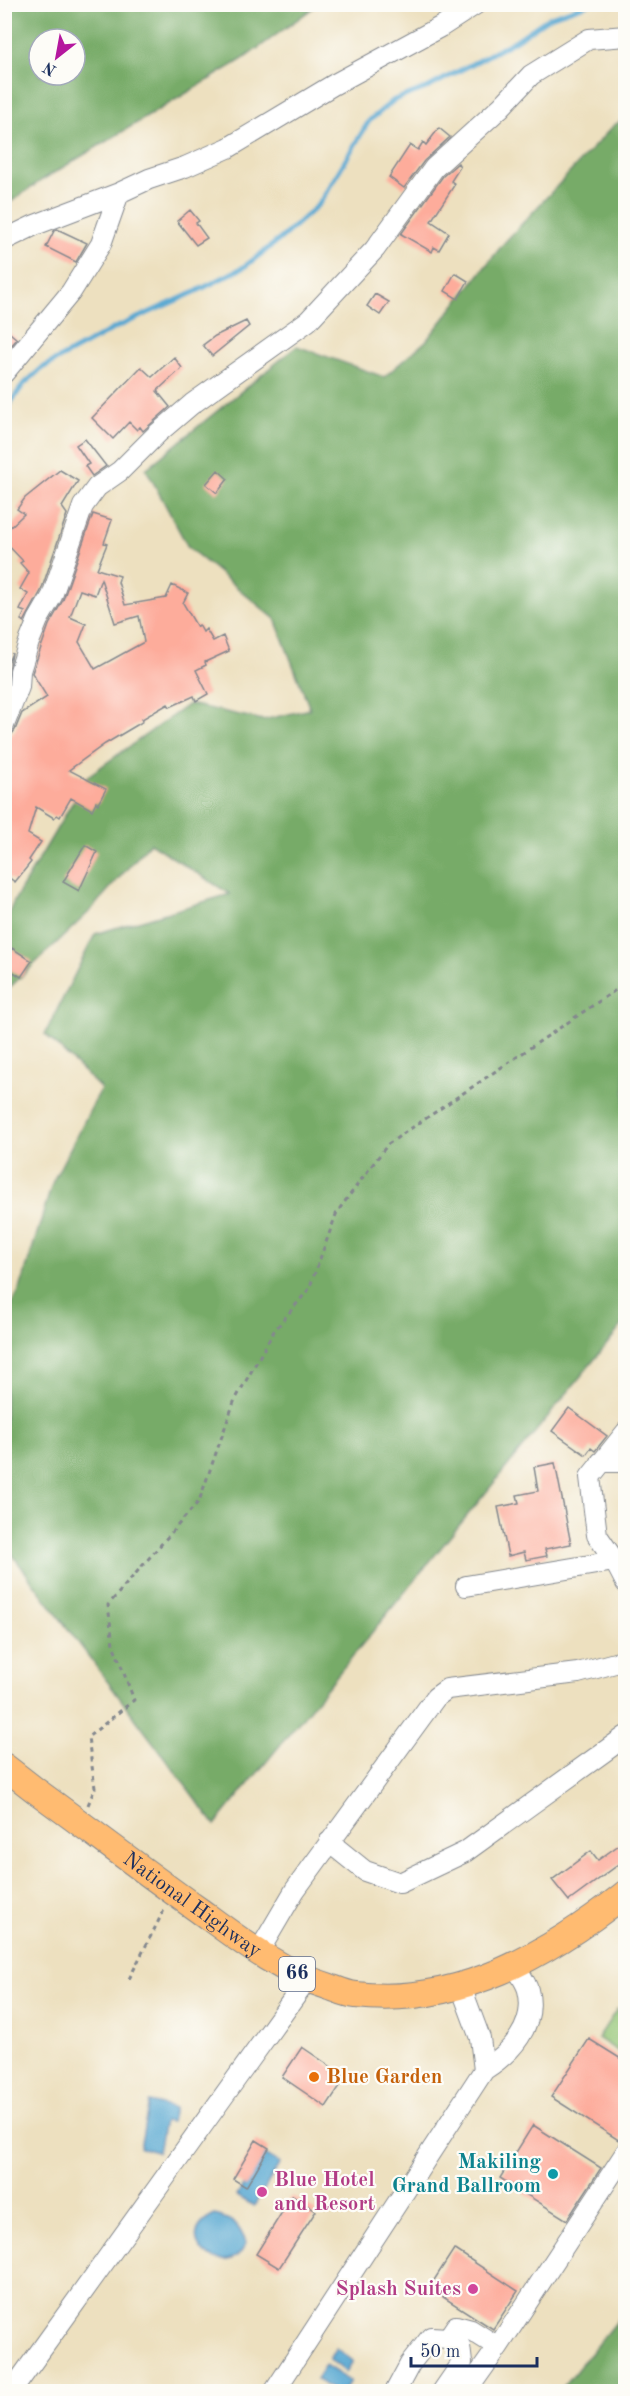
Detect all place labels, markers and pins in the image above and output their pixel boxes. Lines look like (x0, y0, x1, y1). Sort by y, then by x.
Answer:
place label: Blue Garden (326, 2067, 443, 2088)
marker: Blue Garden (307, 2070, 321, 2084)
place label: Makiling Grand Ballroom (392, 2152, 541, 2197)
marker: Makiling Grand Ballroom (546, 2167, 560, 2181)
place label: Blue Hotel and Resort (274, 2170, 375, 2215)
marker: Blue Hotel and Resort (255, 2185, 269, 2199)
place label: Splash Suites (335, 2279, 461, 2300)
marker: Splash Suites (466, 2282, 480, 2296)

